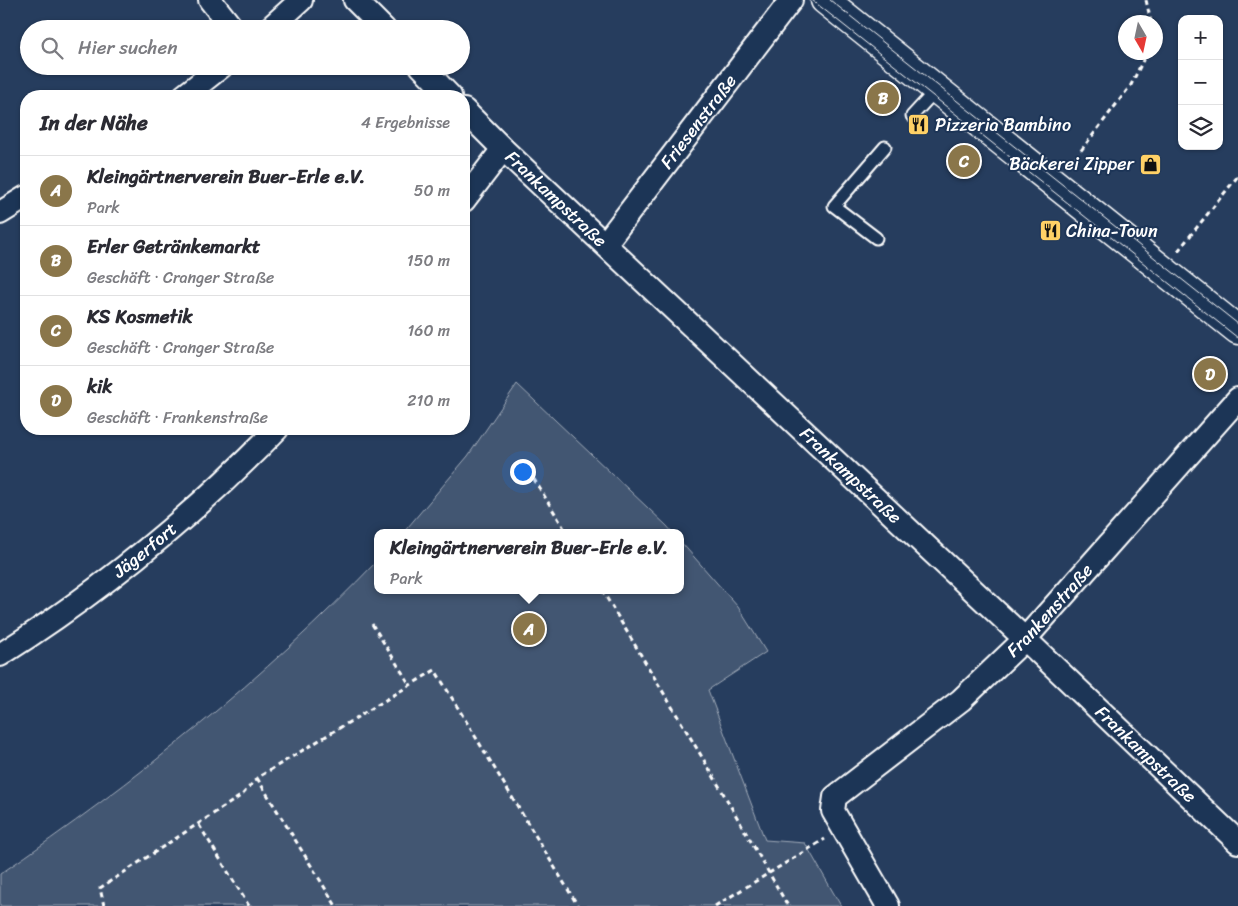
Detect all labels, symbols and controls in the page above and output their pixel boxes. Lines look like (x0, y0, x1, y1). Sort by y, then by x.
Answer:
north arrow (1118, 15, 1163, 60)
map controls (1178, 15, 1223, 150)
button: + (1178, 15, 1223, 60)
search box (20, 20, 470, 75)
text: Hier suchen (78, 31, 178, 64)
icon: search (38, 34, 66, 62)
button: − (1178, 60, 1223, 105)
street label: Friesenstraße (652, 67, 745, 176)
pin: B (867, 79, 899, 117)
text: In der Nähe (40, 104, 148, 142)
button: layers (1178, 105, 1223, 150)
text: 4 Ergebnisse (361, 108, 450, 137)
place label: Pizzeria Bambino (935, 109, 1071, 141)
restaurant icon: Pizzeria Bambino (907, 113, 931, 137)
street label: Frankampstraße (497, 142, 615, 255)
pin: C (948, 142, 980, 180)
place label: Bäckerei Zipper (1009, 148, 1136, 180)
shop icon: Bäckerei Zipper (1138, 152, 1162, 176)
text: Kleingärtnerverein Buer-Erle e.V. (87, 160, 365, 193)
text: A (51, 176, 61, 205)
text: 50 m (414, 176, 450, 205)
text: Park (87, 193, 120, 222)
place label: China-Town (1066, 215, 1158, 247)
restaurant icon: China-Town (1038, 219, 1062, 243)
text: Erler Getränkemarkt (87, 230, 260, 263)
text: B (51, 246, 61, 275)
text: 150 m (407, 246, 450, 275)
text: Geschäft · Cranger Straße (87, 263, 274, 292)
text: KS Kosmetik (87, 300, 193, 333)
text: C (51, 316, 61, 345)
text: 160 m (407, 316, 450, 345)
text: Geschäft · Cranger Straße (87, 333, 274, 362)
pin: D (1194, 355, 1226, 393)
text: kik (87, 370, 112, 403)
text: D (51, 386, 61, 415)
text: 210 m (407, 386, 450, 415)
text: Geschäft · Frankenstraße (87, 403, 268, 432)
street label: Frankampstraße (792, 419, 909, 532)
your location (510, 459, 536, 485)
street label: Jägerfort (105, 514, 185, 587)
popup (374, 529, 684, 594)
text: Kleingärtnerverein Buer-Erle e.V. (390, 531, 668, 564)
street label: Frankenstraße (998, 556, 1101, 665)
text: Park (390, 564, 423, 593)
pin: A (513, 610, 545, 648)
street label: Frankampstraße (1087, 697, 1204, 811)

